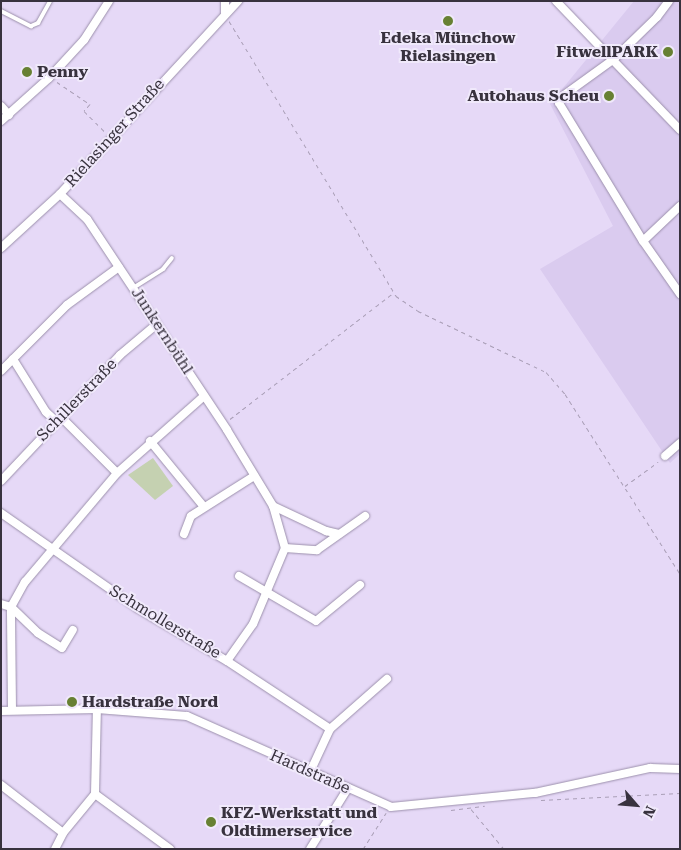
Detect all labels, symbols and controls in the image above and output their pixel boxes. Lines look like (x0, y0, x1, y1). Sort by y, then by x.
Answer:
marker: Edeka Münchow Rielasingen (442, 15, 454, 27)
place label: Edeka Münchow Rielasingen (381, 28, 515, 66)
place label: FitwellPARK (556, 42, 658, 62)
marker: FitwellPARK (662, 46, 674, 58)
place label: Penny (37, 62, 88, 82)
marker: Penny (21, 66, 33, 78)
street label: Rielasinger Straße (61, 75, 169, 191)
place label: Autohaus Scheu (467, 86, 599, 106)
marker: Autohaus Scheu (603, 90, 615, 102)
street label: Junkernbühl (127, 284, 197, 378)
street label: Schillerstraße (33, 355, 121, 445)
street label: Schmollerstraße (106, 581, 224, 663)
place label: Hardstraße Nord (82, 692, 218, 712)
marker: Hardstraße Nord (66, 696, 78, 708)
street label: Hardstraße (267, 746, 353, 798)
north arrow (611, 780, 661, 830)
place label: KFZ-Werkstatt und Oldtimerservice (221, 803, 377, 841)
text: N (640, 803, 659, 820)
marker: KFZ-Werkstatt und Oldtimerservice (205, 816, 217, 828)

